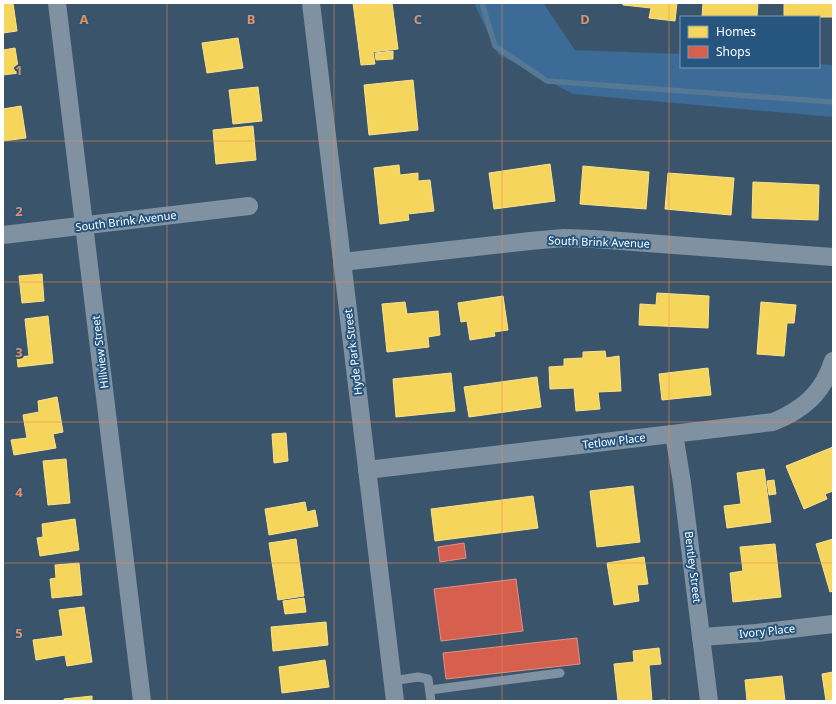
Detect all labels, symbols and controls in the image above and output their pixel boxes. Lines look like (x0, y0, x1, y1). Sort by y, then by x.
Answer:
text: A (80, 10, 89, 28)
text: B (247, 10, 255, 28)
text: C (414, 10, 422, 28)
text: D (580, 10, 590, 28)
legend (680, 16, 820, 68)
text: Homes (716, 23, 756, 40)
text: Shops (716, 43, 751, 60)
text: 1 (15, 61, 23, 79)
text: 2 (15, 202, 23, 220)
street label: South Brink Avenue (74, 207, 177, 234)
street label: South Brink Avenue (548, 232, 650, 251)
street label: Hyde Park Street (340, 308, 365, 396)
street label: Hillview Street (88, 315, 111, 389)
text: 3 (15, 343, 23, 361)
street label: Tetlow Place (582, 429, 646, 452)
text: 4 (15, 483, 23, 501)
street label: Bentley Street (682, 530, 705, 604)
street label: Ivory Place (738, 620, 796, 641)
text: 5 (15, 624, 23, 642)

